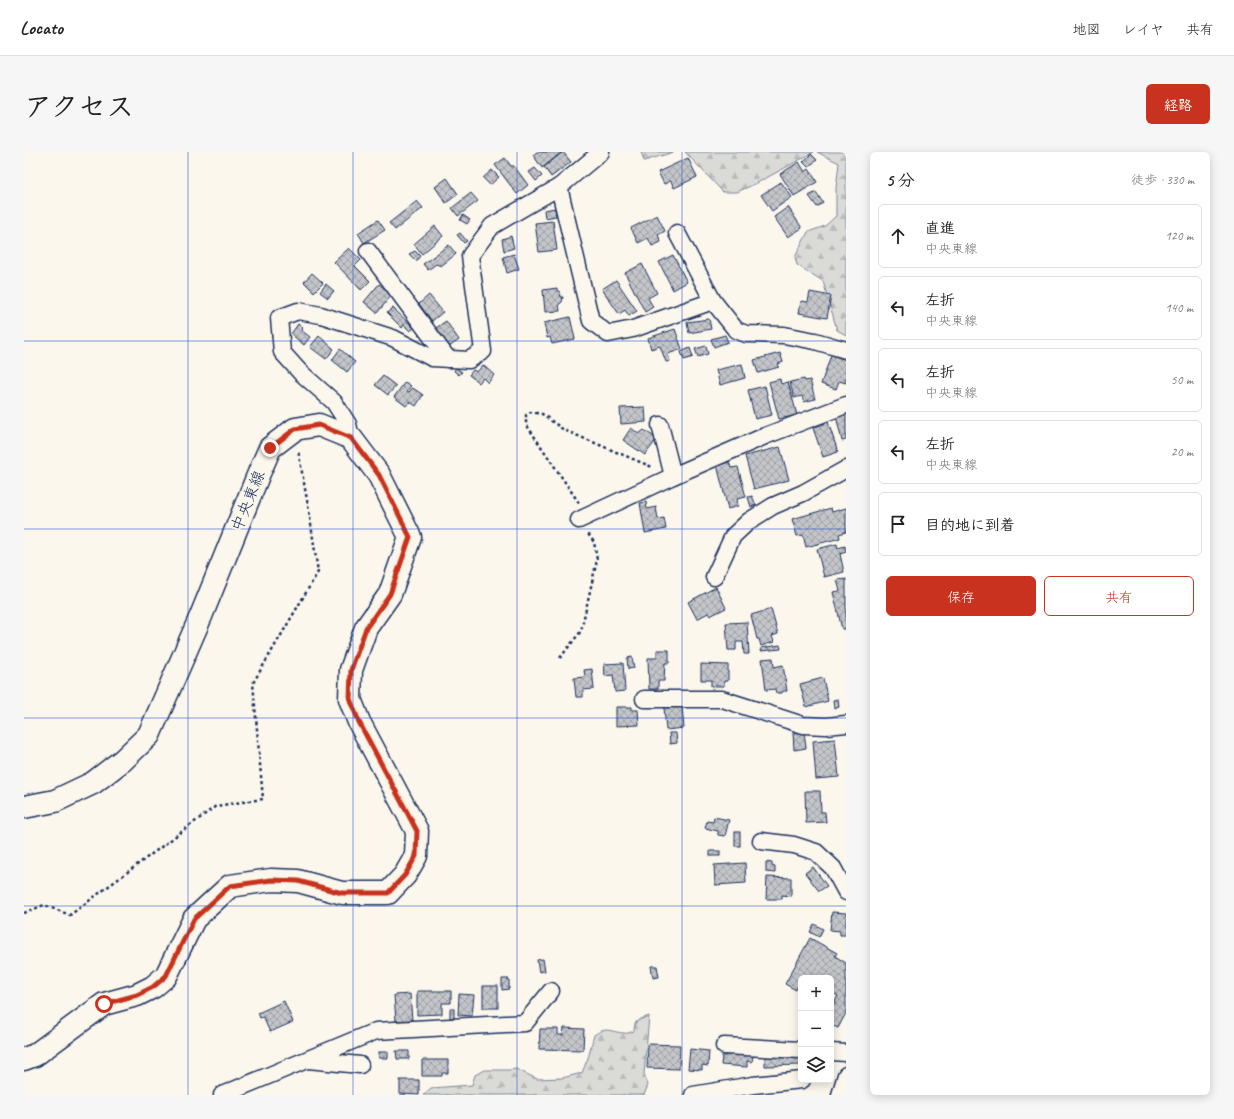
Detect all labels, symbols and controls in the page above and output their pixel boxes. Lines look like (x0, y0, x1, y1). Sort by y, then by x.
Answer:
text: Locato (20, 16, 63, 40)
text: 地図 (1073, 21, 1101, 38)
text: レイヤ (1123, 21, 1164, 38)
text: 共有 (1186, 21, 1214, 38)
button: 経路 (1146, 84, 1210, 124)
text: アクセス (24, 89, 134, 124)
text: 5 分 (886, 170, 915, 191)
text: 徒歩 · 330 m (1131, 172, 1194, 188)
text: 直進 (925, 219, 955, 238)
icon: ahead (887, 225, 909, 247)
text: 120 m (1165, 228, 1193, 244)
text: 中央東線 (925, 241, 977, 257)
text: 左折 (925, 291, 955, 310)
icon: left (887, 297, 909, 319)
text: 140 m (1165, 300, 1193, 316)
text: 中央東線 (925, 313, 977, 329)
text: 左折 (925, 363, 955, 382)
icon: left (887, 369, 909, 391)
text: 50 m (1171, 372, 1193, 388)
text: 中央東線 (925, 385, 977, 401)
text: 左折 (925, 435, 955, 454)
route end (261, 439, 279, 457)
icon: left (887, 441, 909, 463)
text: 20 m (1171, 444, 1193, 460)
text: 中央東線 (925, 457, 977, 473)
street label: 中央東線 (227, 468, 269, 534)
icon: arrive (887, 513, 909, 535)
text: 目的地に到着 (925, 516, 1015, 535)
button: 保存 (886, 576, 1036, 616)
button: 共有 (1044, 576, 1194, 616)
map controls (798, 975, 834, 1083)
button: + (798, 975, 834, 1011)
route start (95, 995, 113, 1013)
button: − (798, 1011, 834, 1047)
button: layers (798, 1047, 834, 1083)

